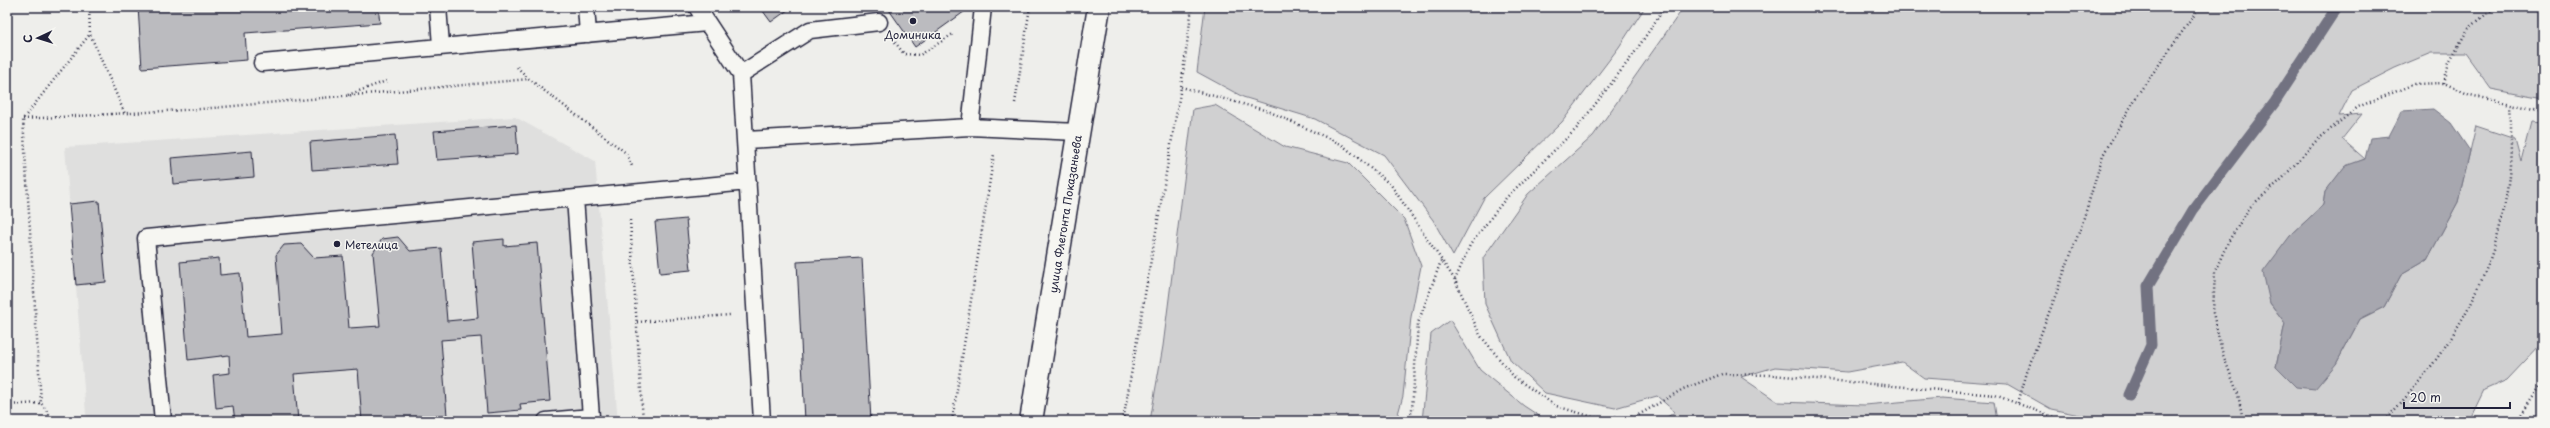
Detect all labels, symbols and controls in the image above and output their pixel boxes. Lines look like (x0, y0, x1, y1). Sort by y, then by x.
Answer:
marker: Доминика (908, 16, 918, 26)
north arrow (18, 18, 58, 58)
place label: Доминика (884, 26, 941, 43)
text: С (19, 34, 36, 43)
street label: улица Флегонта Показаньева (1044, 134, 1086, 294)
place label: Метелица (345, 236, 398, 253)
marker: Метелица (332, 239, 342, 249)
scale bar (2404, 384, 2510, 410)
text: 20 m (2410, 388, 2441, 406)

